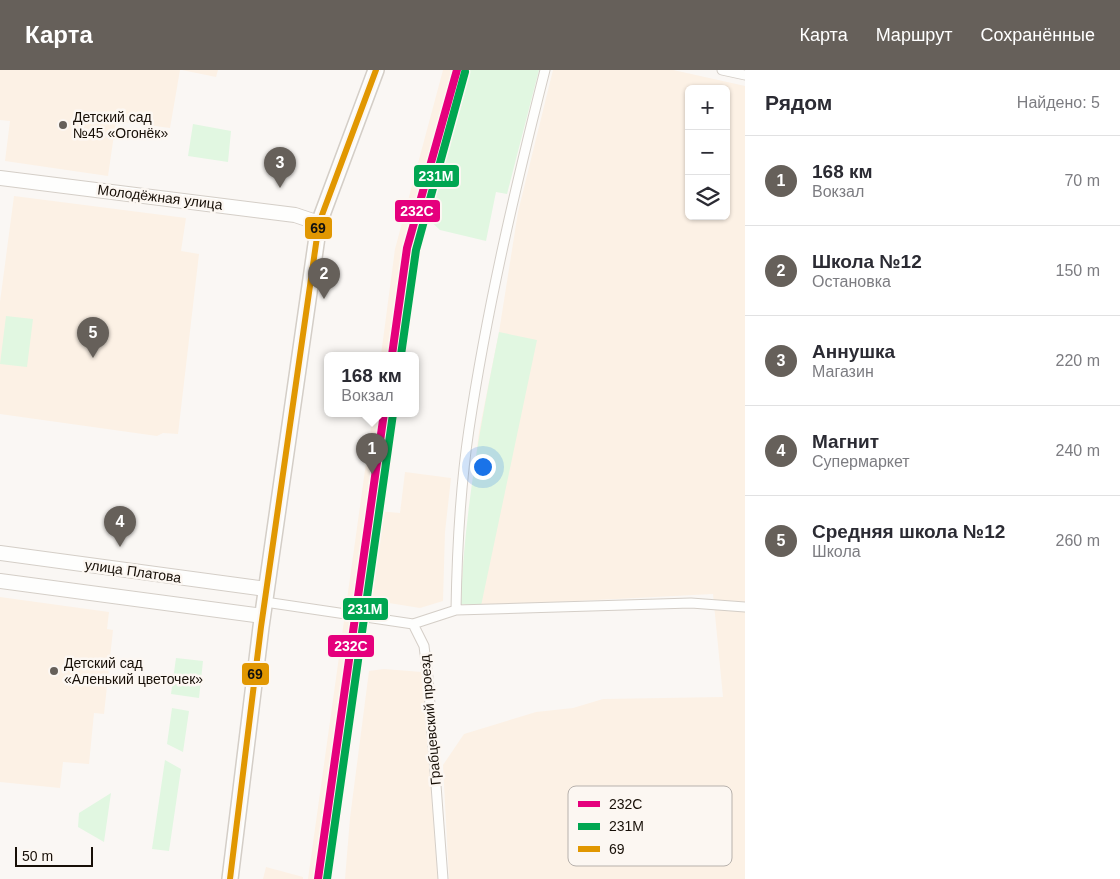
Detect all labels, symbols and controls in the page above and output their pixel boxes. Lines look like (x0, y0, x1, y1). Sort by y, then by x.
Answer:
text: Карта (25, 21, 93, 48)
text: Карта (800, 25, 848, 45)
text: Маршрут (876, 25, 952, 45)
text: Сохранённые (980, 25, 1095, 45)
map controls (685, 85, 730, 220)
button: + (685, 85, 730, 130)
text: Рядом (765, 91, 832, 114)
text: Найдено: 5 (1017, 94, 1100, 111)
place label: Детский сад №45 «Огонёк» (73, 109, 168, 141)
marker: Детский сад №45 «Огонёк» (57, 119, 69, 131)
button: − (685, 130, 730, 175)
pin: 3 (264, 147, 296, 188)
text: 168 км (812, 161, 873, 182)
line badge: 231М (413, 164, 460, 188)
text: 231М (418, 168, 454, 184)
text: 1 (777, 172, 785, 189)
text: 70 m (1064, 172, 1100, 189)
button: layers (685, 175, 730, 220)
street label: Молодёжная улица (97, 181, 224, 213)
text: Вокзал (812, 183, 864, 200)
line badge: 232C (394, 199, 441, 223)
text: 232C (400, 203, 434, 219)
line badge: 69 (304, 216, 333, 240)
text: 69 (310, 220, 326, 236)
text: Школа №12 (812, 251, 922, 272)
pin: 2 (308, 258, 340, 299)
text: 2 (777, 262, 785, 279)
text: 150 m (1056, 262, 1100, 279)
text: Остановка (812, 273, 891, 290)
pin: 5 (77, 317, 109, 358)
text: Аннушка (812, 341, 895, 362)
popup (324, 352, 419, 417)
text: 3 (777, 352, 785, 369)
text: 220 m (1056, 352, 1100, 369)
text: Магазин (812, 363, 874, 380)
text: 168 км (341, 365, 402, 386)
text: Вокзал (341, 387, 394, 404)
text: Магнит (812, 431, 879, 452)
pin: 1 (356, 433, 388, 474)
text: 4 (777, 442, 785, 459)
text: 240 m (1056, 442, 1100, 459)
text: Супермаркет (812, 453, 910, 470)
your location (470, 454, 496, 480)
pin: 4 (104, 506, 136, 547)
text: Средняя школа №12 (812, 521, 1005, 542)
text: 5 (777, 532, 785, 549)
text: 260 m (1056, 532, 1100, 549)
text: Школа (812, 543, 861, 560)
street label: улица Платова (84, 556, 182, 586)
line badge: 231М (342, 597, 389, 621)
text: 231М (347, 601, 383, 617)
line badge: 232C (327, 634, 375, 658)
text: 232C (334, 638, 368, 654)
street label: Грабцевский проезд (416, 654, 444, 786)
place label: Детский сад «Аленький цветочек» (64, 655, 203, 687)
line badge: 69 (241, 662, 270, 686)
marker: Детский сад «Аленький цветочек» (48, 665, 60, 677)
text: 69 (247, 666, 263, 682)
legend (568, 786, 732, 866)
text: 232C (609, 796, 642, 812)
text: 231М (609, 818, 644, 834)
text: 69 (609, 841, 625, 857)
scale bar (15, 844, 92, 867)
text: 50 m (22, 848, 53, 864)

